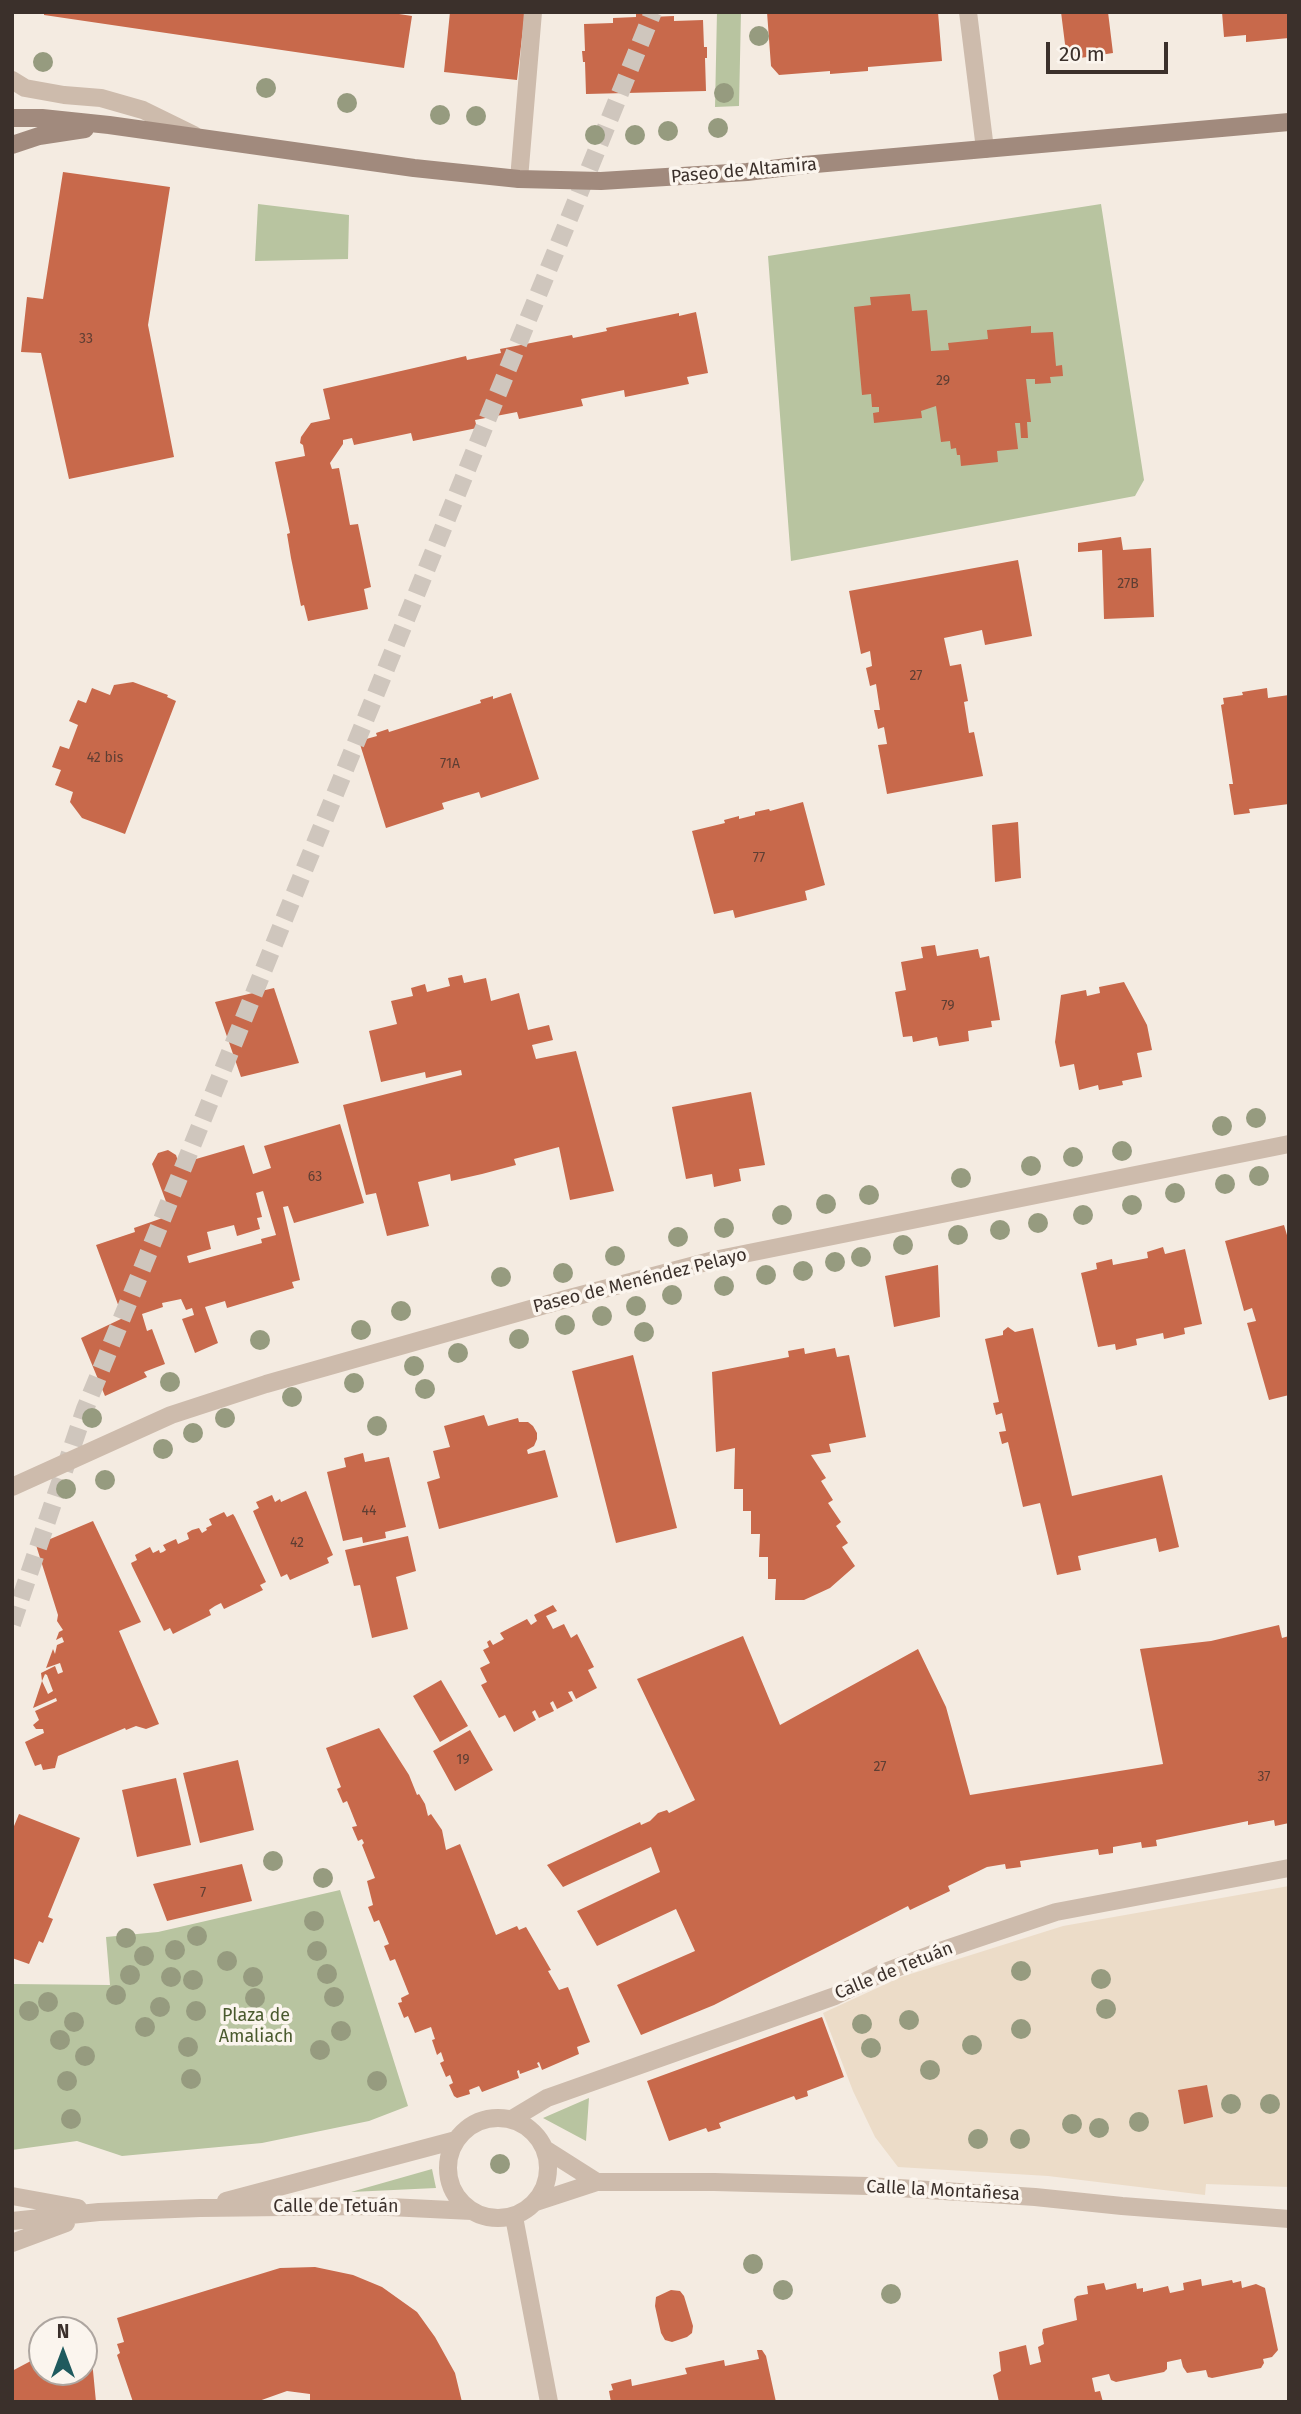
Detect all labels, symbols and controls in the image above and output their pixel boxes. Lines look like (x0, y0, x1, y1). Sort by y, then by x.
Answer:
scale bar (1049, 28, 1172, 72)
text: 20 m (1059, 41, 1105, 67)
street label: Paseo de Altamira (670, 154, 818, 188)
house number: 33 (79, 331, 93, 347)
house number: 29 (936, 373, 950, 389)
house number: 27B (1117, 576, 1139, 592)
house number: 27 (909, 668, 923, 684)
house number: 42 bis (87, 750, 123, 766)
house number: 71A (440, 756, 460, 772)
house number: 77 (753, 850, 765, 866)
house number: 79 (941, 998, 955, 1014)
house number: 63 (308, 1169, 322, 1185)
street label: Paseo de Menéndez Pelayo (531, 1244, 749, 1318)
house number: 44 (362, 1503, 376, 1519)
house number: 42 (290, 1535, 304, 1551)
house number: 19 (456, 1752, 470, 1768)
house number: 27 (873, 1759, 887, 1775)
house number: 37 (1257, 1769, 1271, 1785)
house number: 7 (200, 1885, 206, 1901)
street label: Calle de Tetuán (832, 1938, 956, 2004)
park label: Plaza de Amaliach (219, 2005, 293, 2048)
street label: Calle la Montañesa (866, 2176, 1020, 2206)
street label: Calle de Tetuán (273, 2196, 399, 2218)
north arrow (28, 2316, 98, 2386)
text: N (57, 2320, 69, 2343)

